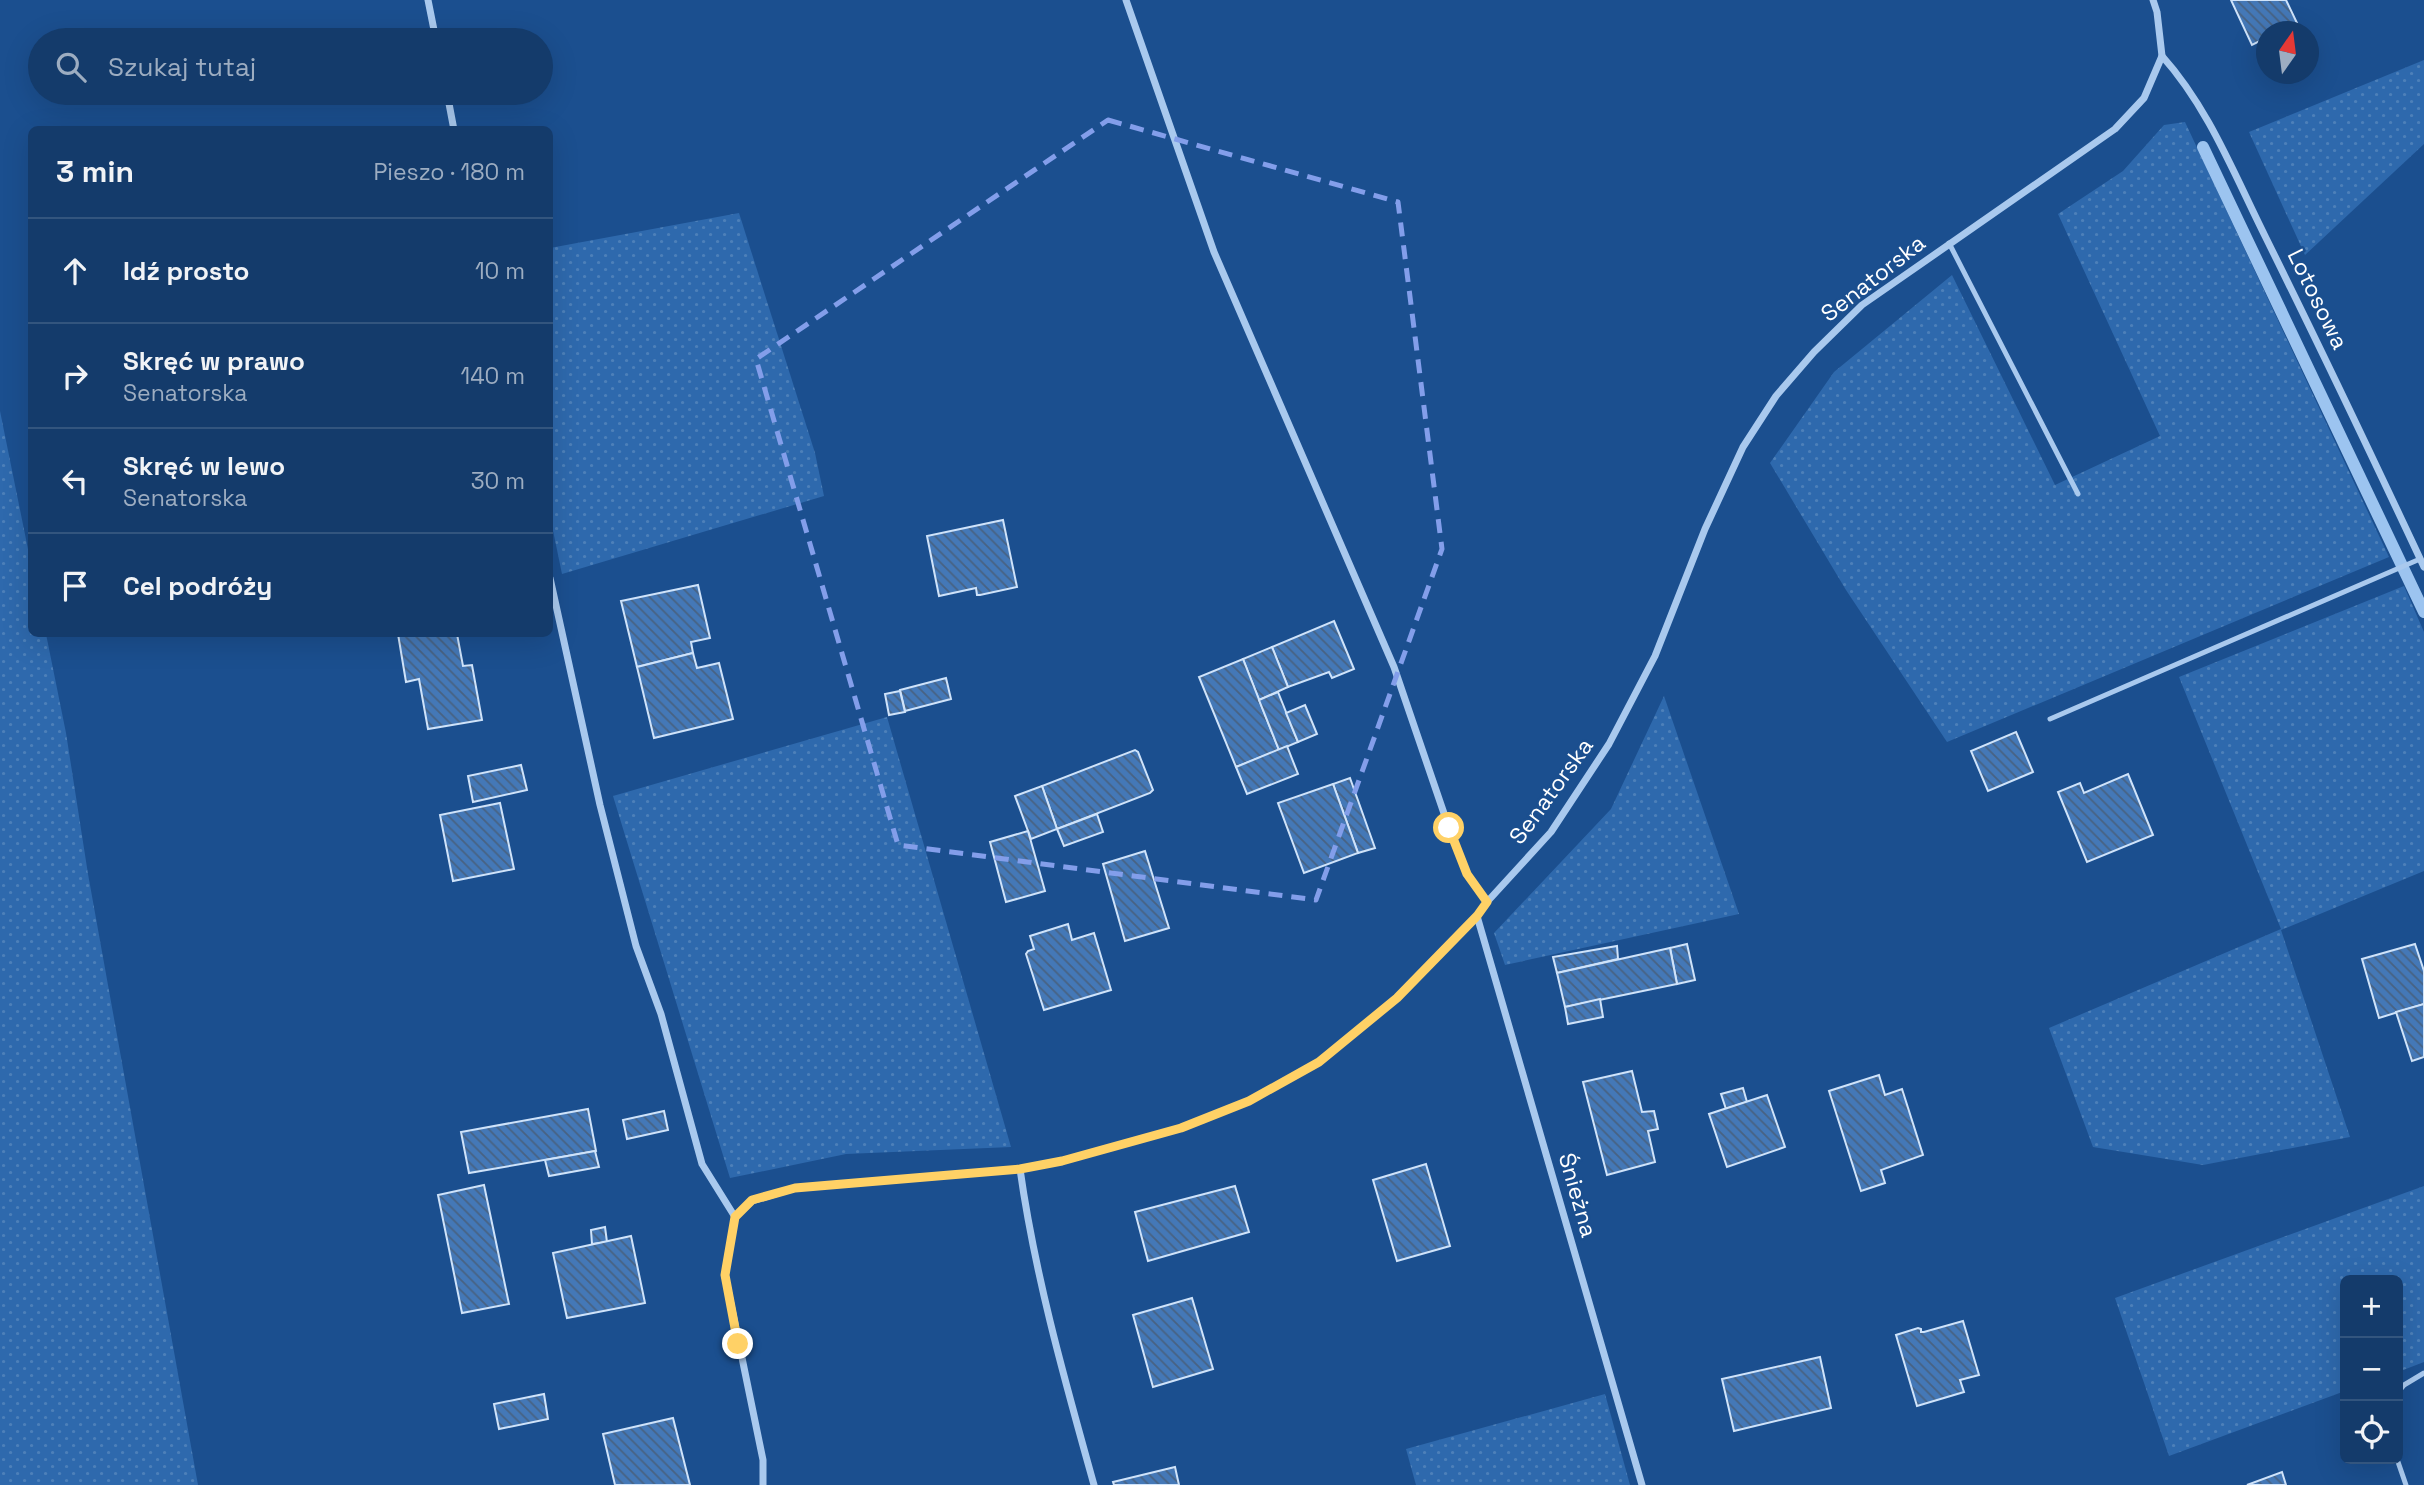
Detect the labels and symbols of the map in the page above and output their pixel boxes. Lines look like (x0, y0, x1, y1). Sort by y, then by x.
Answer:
north arrow (2256, 21, 2319, 84)
street label: Senatorska (1815, 228, 1931, 328)
street label: Lotosowa (2281, 244, 2355, 354)
street label: Senatorska (1502, 732, 1600, 850)
route start (1433, 812, 1464, 843)
street label: Śnieżna (1552, 1149, 1604, 1241)
route end (722, 1328, 753, 1359)

